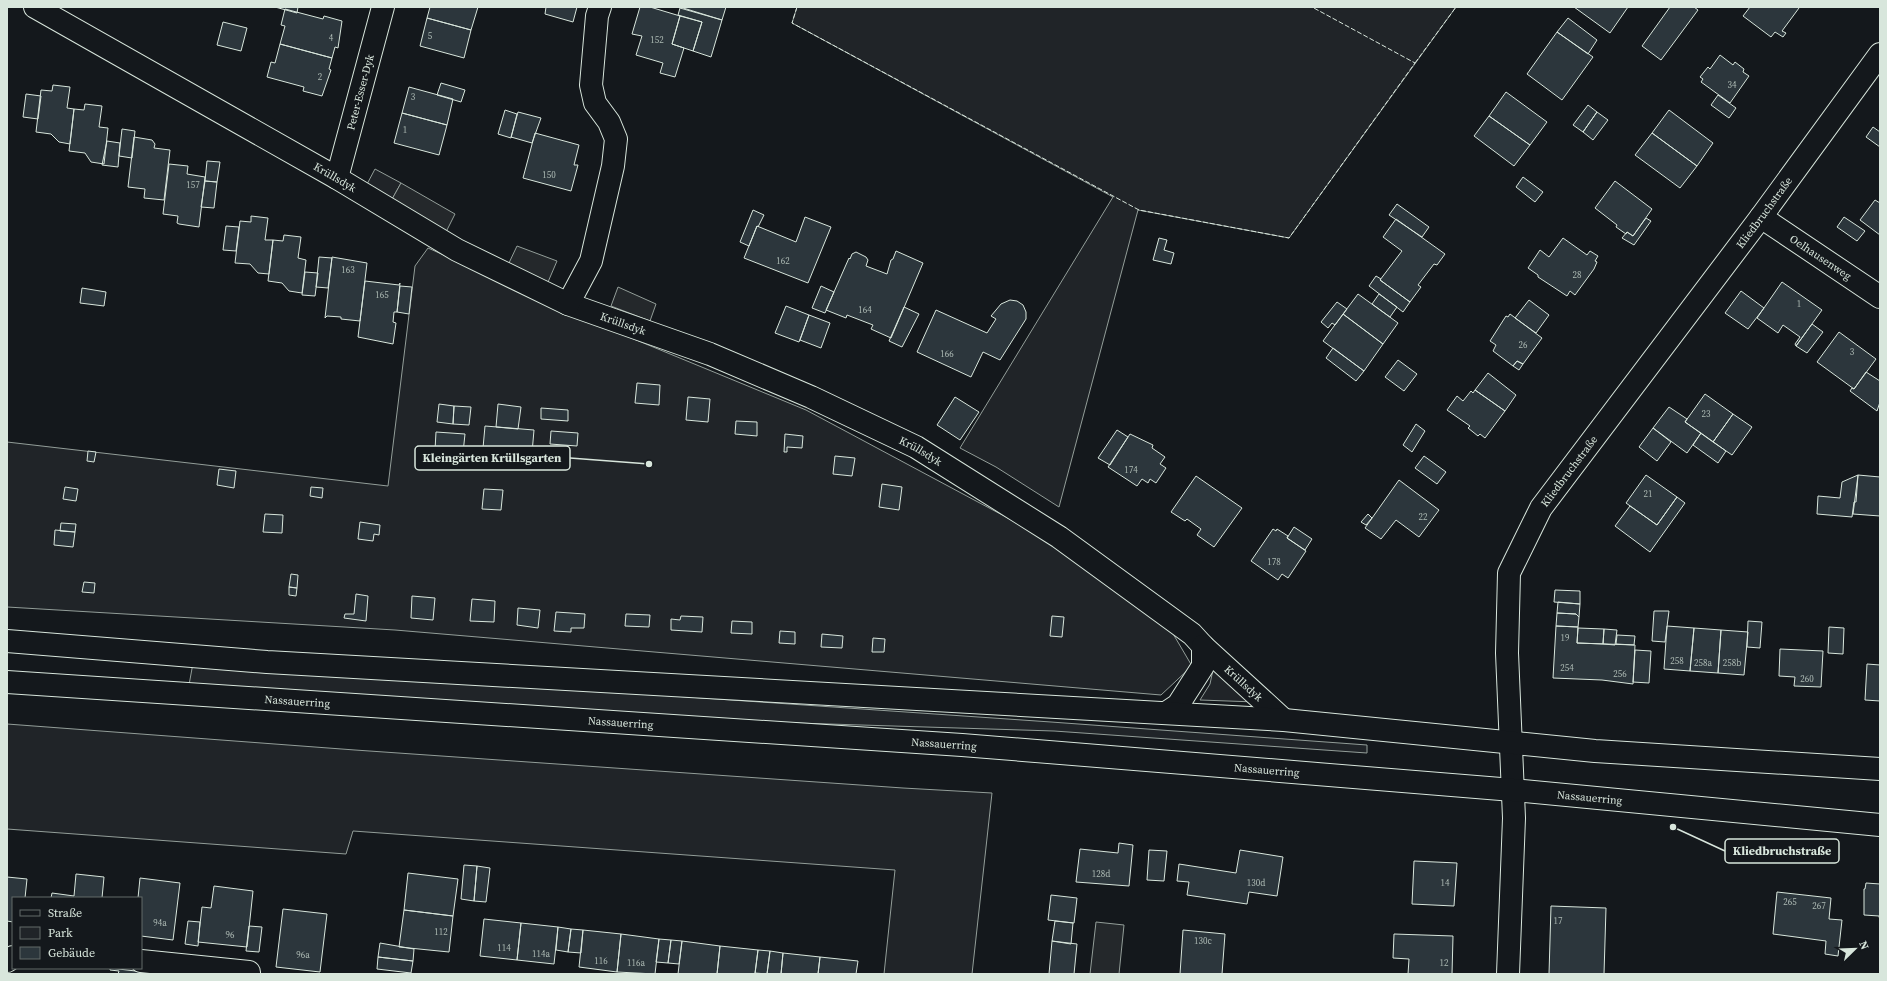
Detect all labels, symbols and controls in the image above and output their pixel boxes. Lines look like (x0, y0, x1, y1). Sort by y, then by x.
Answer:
house number: 5 (428, 30, 433, 42)
house number: 4 (329, 32, 334, 44)
house number: 152 (650, 34, 664, 46)
street label: Peter-Esser-Dyk (343, 52, 378, 132)
house number: 2 (318, 71, 323, 83)
house number: 34 (1727, 79, 1737, 91)
house number: 3 (411, 91, 416, 103)
house number: 1 (403, 124, 407, 136)
street label: Krüllsdyk (311, 159, 360, 196)
house number: 150 (542, 169, 556, 181)
street label: Kliedbruchstraße (1733, 174, 1796, 252)
house number: 157 (186, 179, 200, 191)
street label: Oelhausenweg (1787, 231, 1855, 284)
house number: 162 (776, 255, 790, 267)
house number: 163 (341, 264, 355, 276)
house number: 28 (1572, 269, 1582, 281)
house number: 165 (375, 289, 389, 301)
house number: 1 (1797, 298, 1801, 310)
house number: 164 (858, 304, 872, 316)
street label: Krüllsdyk (598, 309, 649, 339)
house number: 26 (1518, 339, 1528, 351)
house number: 3 (1850, 346, 1855, 358)
house number: 166 (940, 348, 954, 360)
house number: 23 (1701, 408, 1711, 420)
street label: Kliedbruchstraße (1537, 432, 1601, 510)
street label: Krüllsdyk (897, 433, 946, 470)
callout: Kleingärten Krüllsgarten (415, 446, 570, 470)
text: Kleingärten Krüllsgarten (422, 450, 562, 466)
house number: 174 (1124, 464, 1138, 476)
house number: 21 (1643, 488, 1653, 500)
house number: 22 (1418, 511, 1428, 523)
house number: 178 (1267, 556, 1281, 568)
house number: 19 (1560, 632, 1570, 644)
house number: 258 (1670, 655, 1684, 667)
house number: 258a (1694, 657, 1712, 669)
house number: 258b (1723, 657, 1741, 669)
street label: Krüllsdyk (1221, 662, 1267, 706)
house number: 254 (1560, 662, 1574, 674)
house number: 256 (1613, 668, 1627, 680)
house number: 260 (1800, 673, 1814, 685)
street label: Nassauerring (264, 692, 331, 711)
street label: Nassauerring (587, 713, 654, 733)
street label: Nassauerring (911, 735, 978, 754)
street label: Nassauerring (1234, 760, 1300, 781)
street label: Nassauerring (1556, 787, 1623, 808)
callout: Kliedbruchstraße (1725, 839, 1839, 863)
text: Kliedbruchstraße (1733, 843, 1831, 859)
house number: 128d (1092, 868, 1110, 880)
house number: 130d (1247, 877, 1265, 889)
house number: 14 (1440, 877, 1450, 889)
house number: 265 (1783, 896, 1797, 908)
legend (12, 897, 142, 969)
house number: 267 (1812, 900, 1826, 912)
text: Straße (48, 905, 82, 921)
house number: 17 (1553, 915, 1563, 927)
house number: 94a (153, 917, 167, 929)
text: Park (48, 925, 73, 941)
house number: 112 (434, 926, 448, 938)
house number: 96 (225, 929, 235, 941)
north arrow (1835, 929, 1875, 969)
house number: 130c (1194, 935, 1213, 947)
text: N (1855, 939, 1872, 952)
house number: 114 (497, 942, 511, 954)
text: Gebäude (48, 945, 95, 961)
house number: 114a (532, 948, 550, 960)
house number: 96a (296, 949, 310, 961)
house number: 116 (594, 955, 608, 967)
house number: 116a (627, 957, 645, 969)
house number: 12 (1439, 957, 1449, 969)

